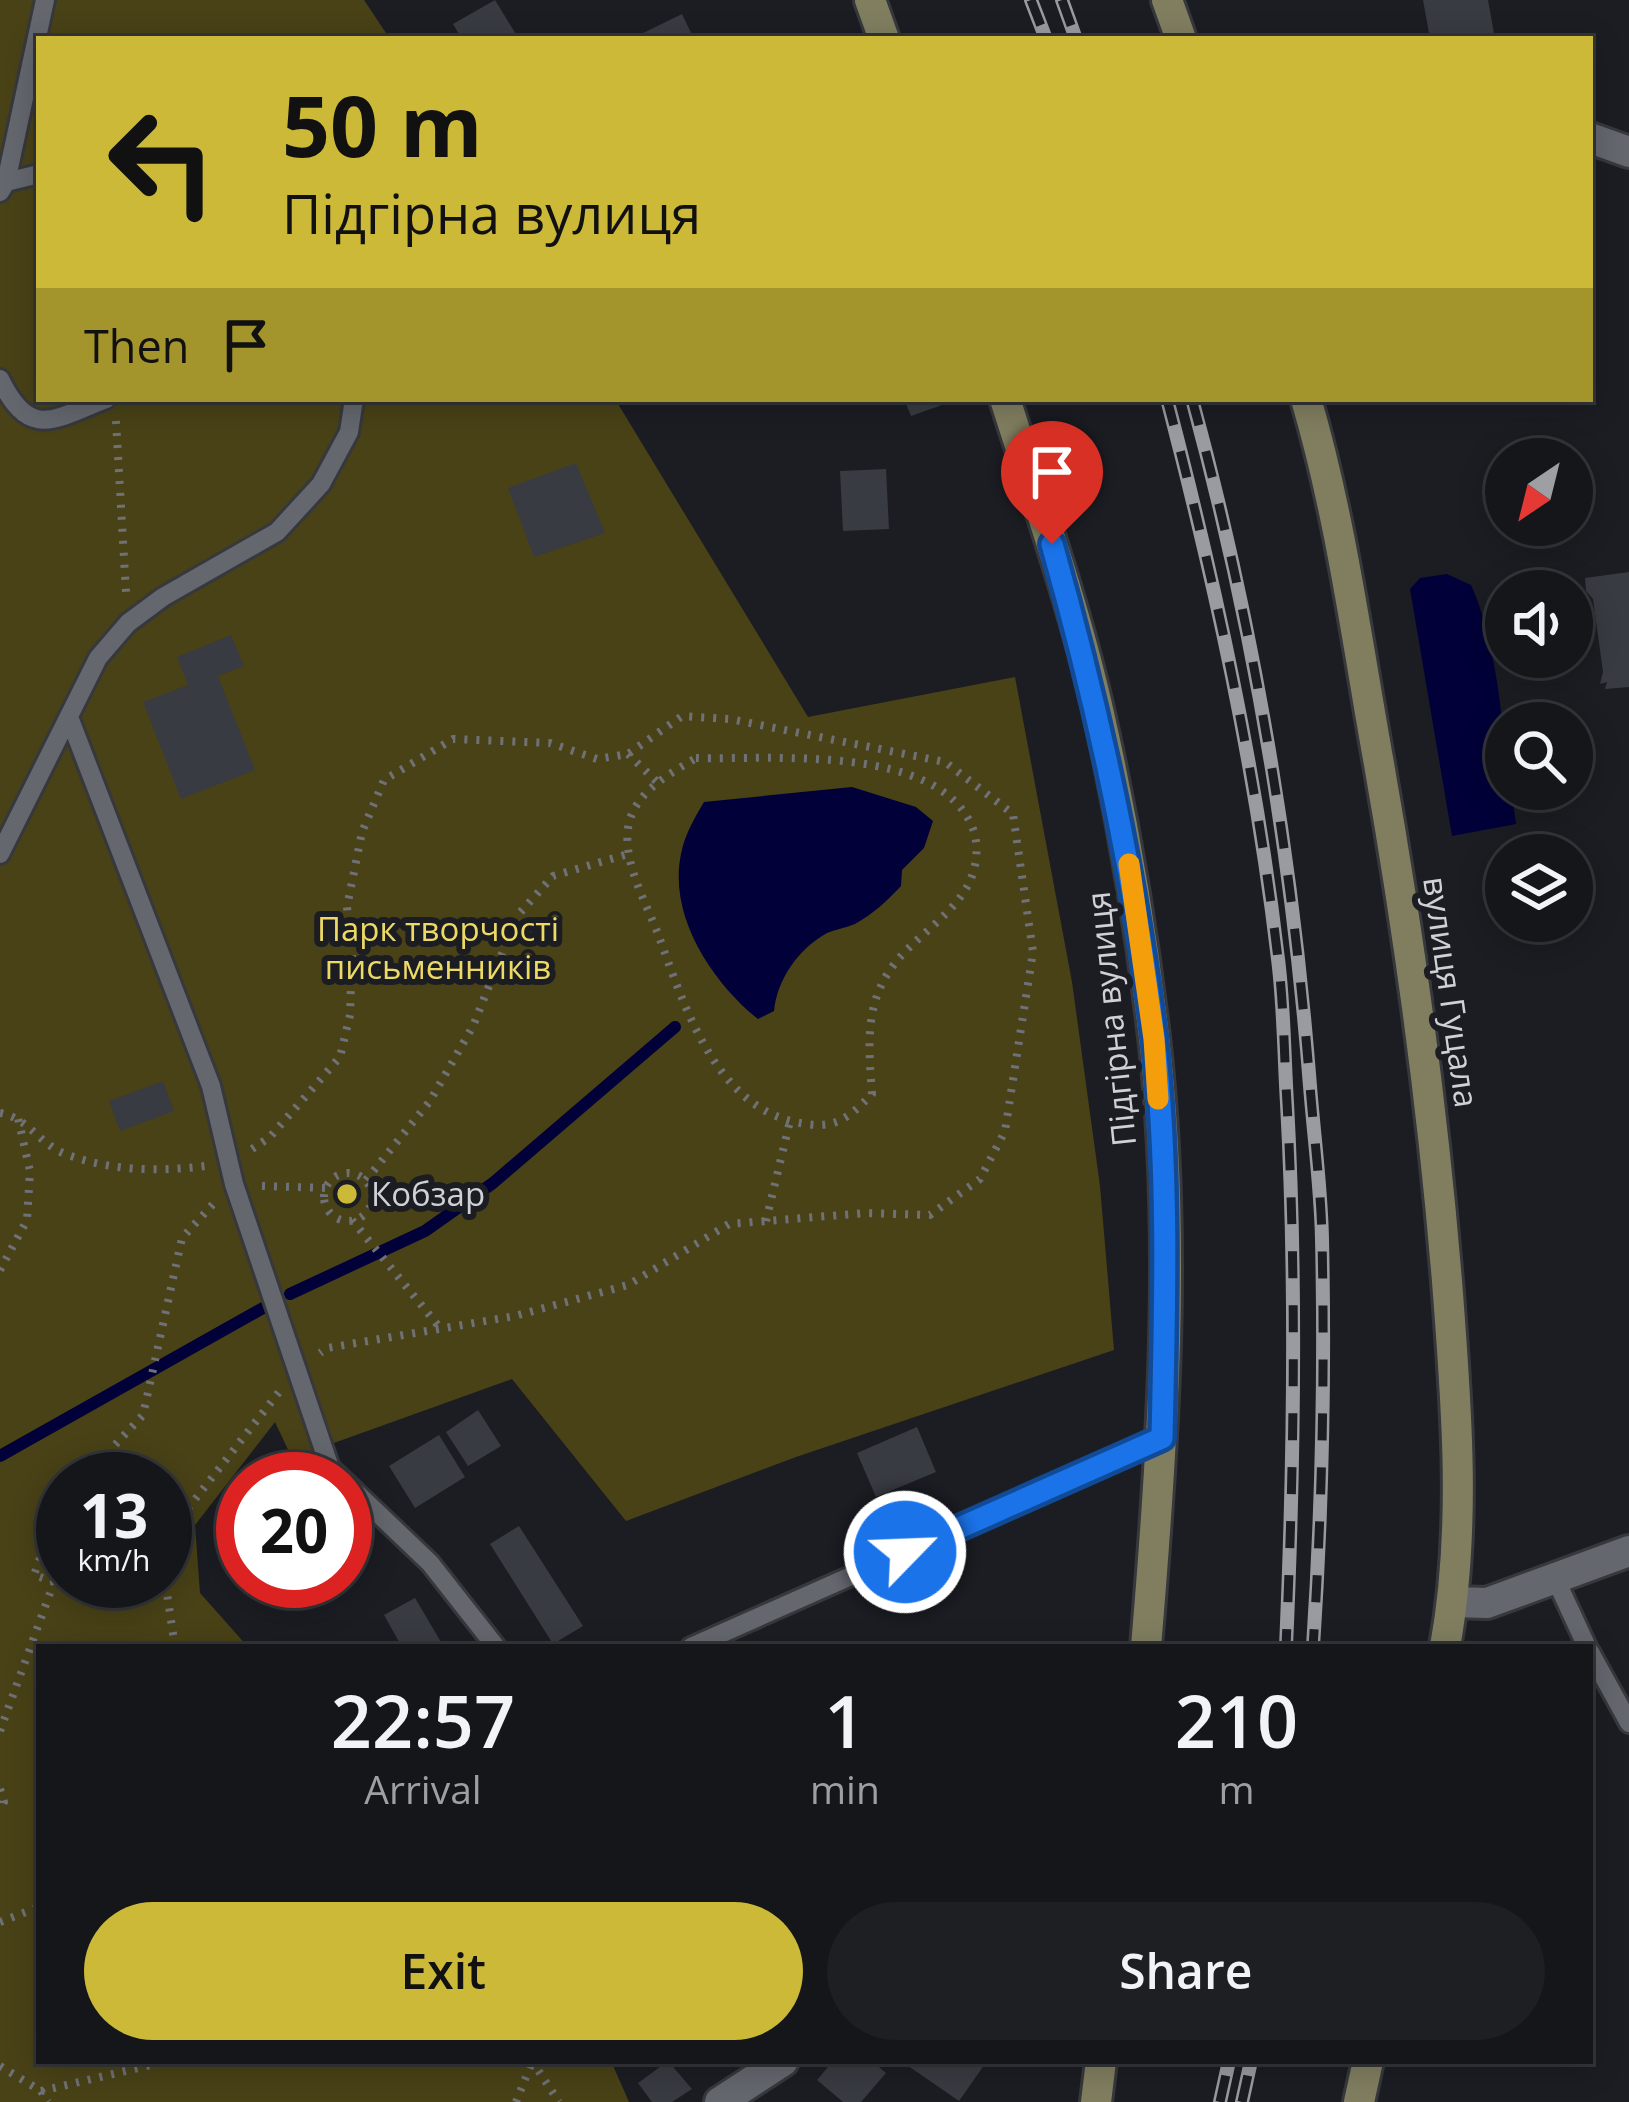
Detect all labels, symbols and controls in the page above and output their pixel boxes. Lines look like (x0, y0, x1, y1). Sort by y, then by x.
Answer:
text: 50 m (282, 67, 482, 182)
icon: left (84, 84, 240, 240)
text: Підгірна вулиця (282, 176, 701, 250)
icon: arrive (213, 312, 279, 378)
text: Then (84, 315, 189, 376)
pin (1001, 421, 1103, 544)
north arrow (1485, 438, 1593, 546)
map controls (1485, 438, 1593, 942)
icon: arrive (1019, 439, 1085, 505)
button: sound (1485, 570, 1593, 678)
button: search (1485, 702, 1593, 810)
button: layers (1485, 834, 1593, 942)
street label: вулиця Гуцала (1413, 874, 1490, 1110)
street label: Підгірна вулиця (1075, 889, 1146, 1149)
park label: Парк творчості письменників (317, 906, 559, 989)
place label: Кобзар (371, 1171, 485, 1216)
marker: Кобзар (334, 1181, 360, 1207)
speed limit sign: 20 (216, 1452, 372, 1608)
text: 13 (80, 1474, 148, 1556)
position arrow (842, 1489, 968, 1615)
text: km/h (78, 1539, 150, 1580)
text: 22:57 (331, 1671, 515, 1769)
text: 1 (824, 1671, 866, 1769)
text: 210 (1175, 1671, 1298, 1769)
text: Arrival (364, 1762, 482, 1815)
text: min (810, 1762, 880, 1815)
text: m (1218, 1762, 1254, 1815)
button: Exit (84, 1902, 803, 2040)
button: Share (827, 1902, 1545, 2040)

